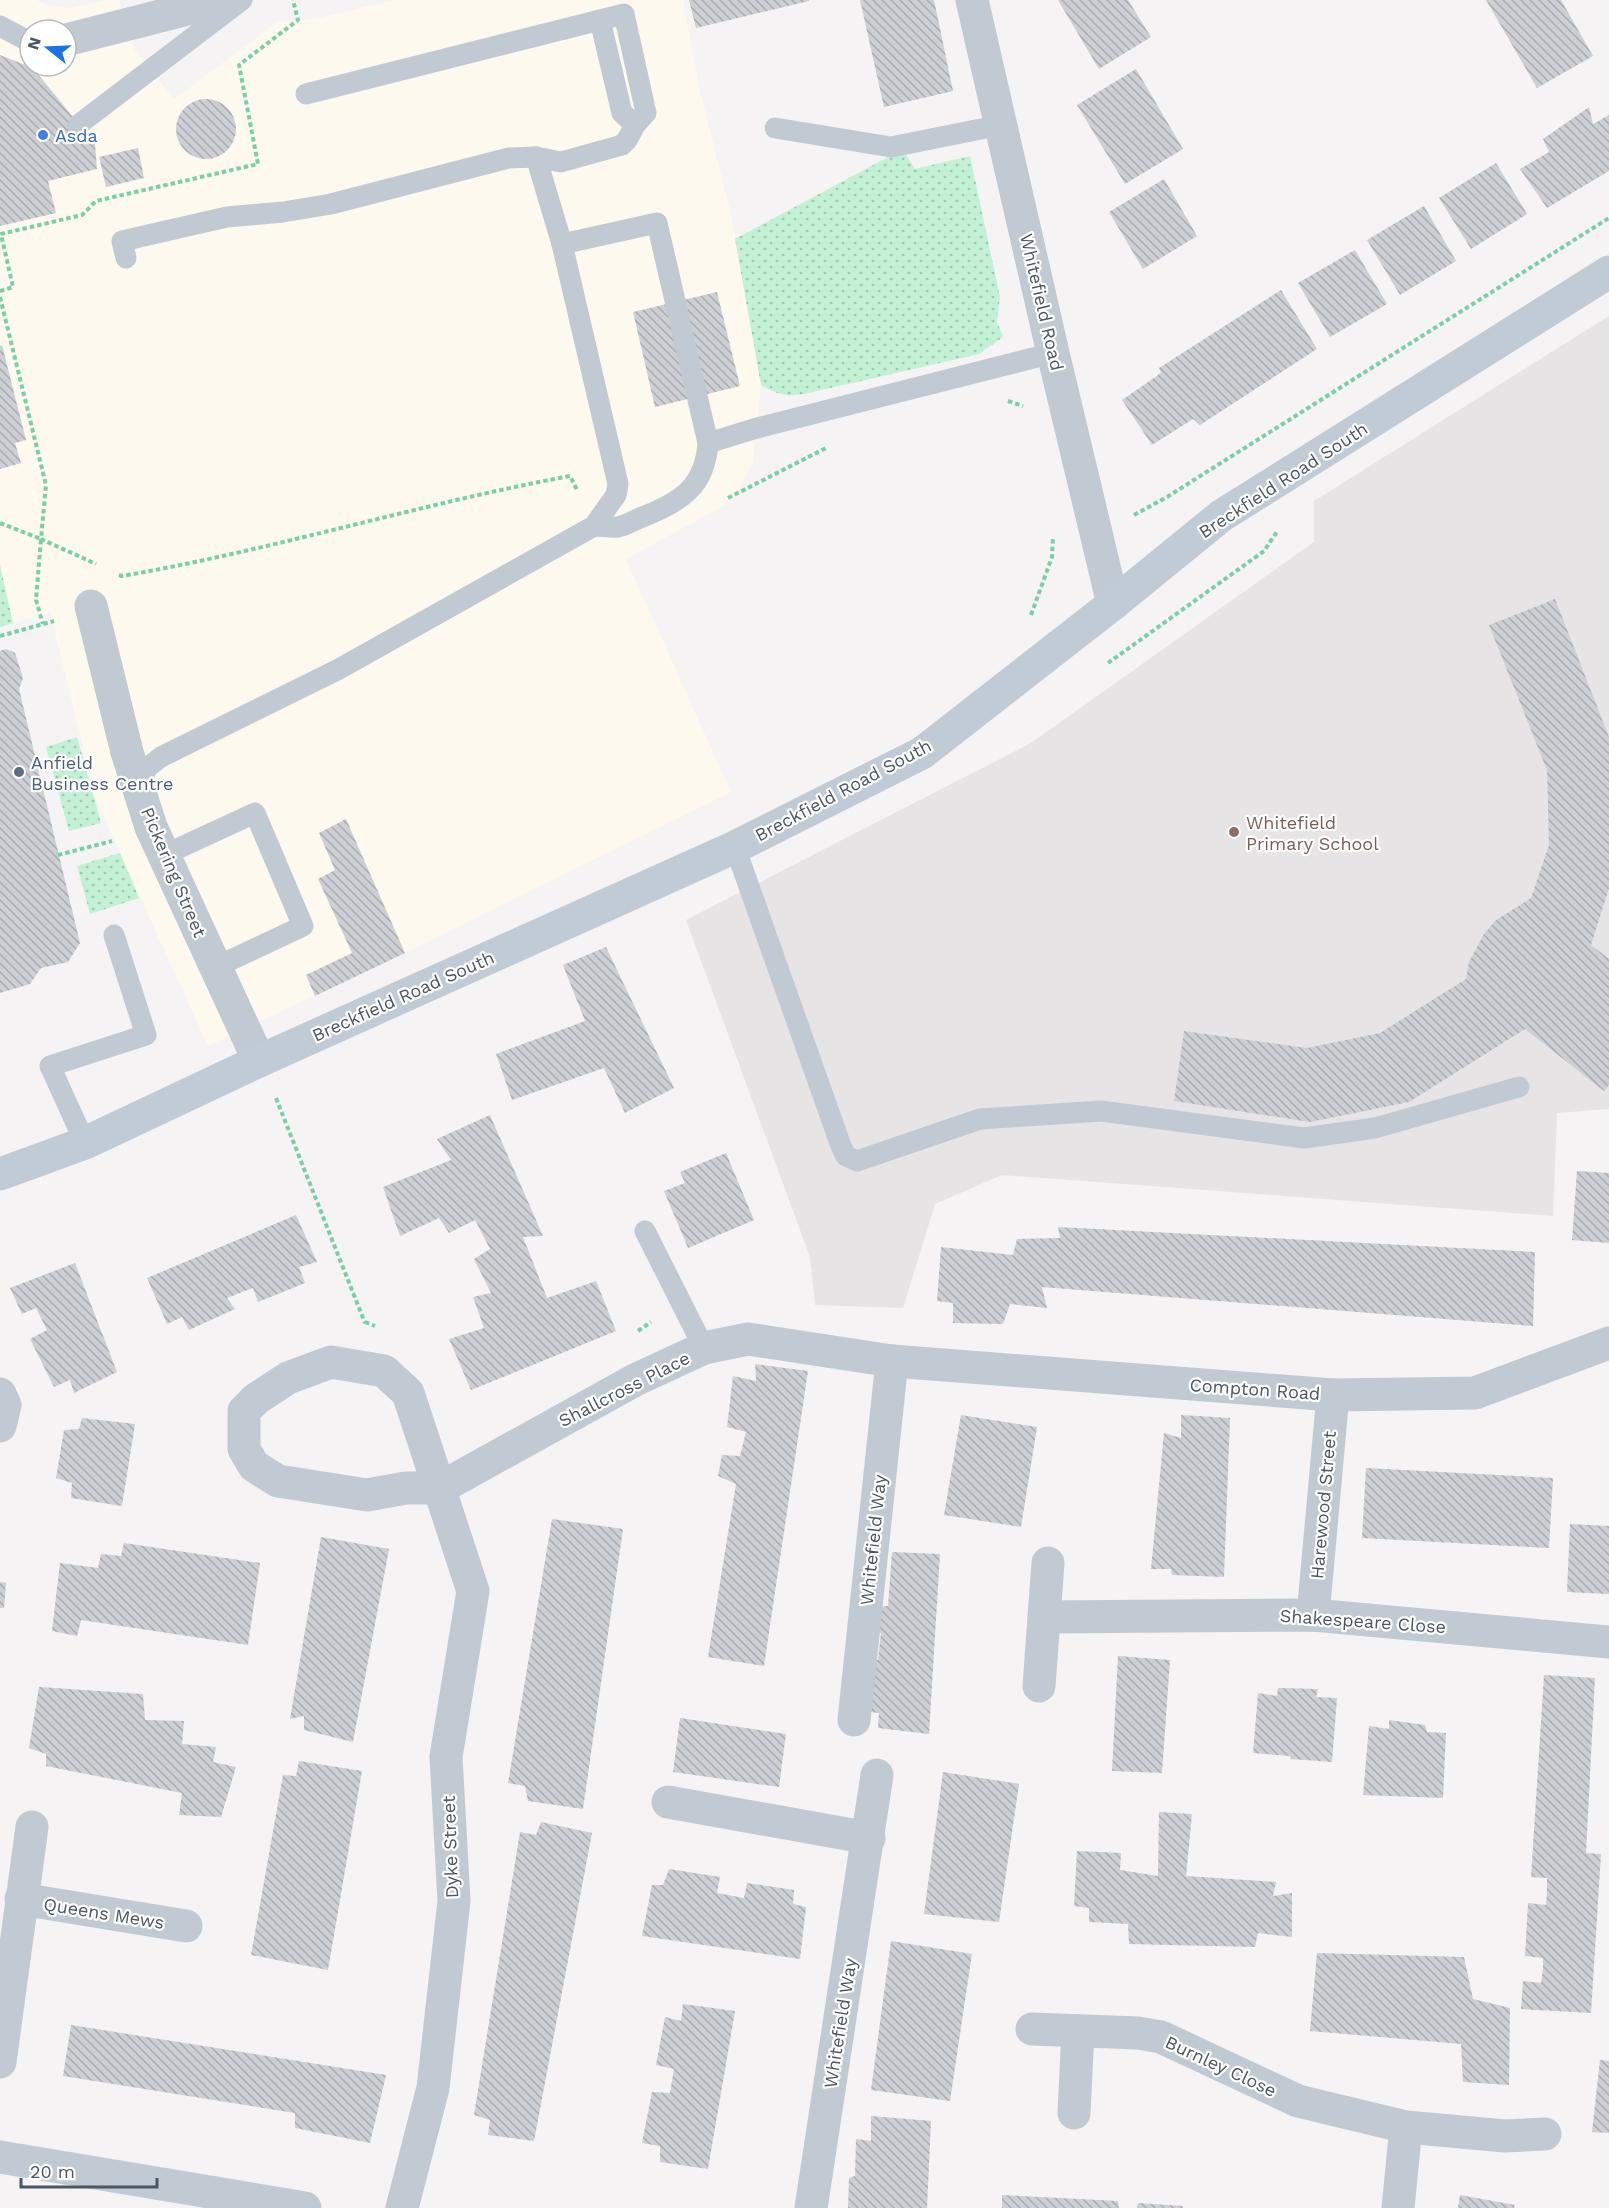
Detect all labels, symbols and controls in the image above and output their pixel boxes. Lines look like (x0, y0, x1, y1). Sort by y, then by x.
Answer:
north arrow (18, 18, 78, 78)
text: N (23, 35, 45, 52)
place label: Asda (55, 125, 98, 146)
marker: Asda (36, 128, 50, 142)
street label: Whitefield Road (1016, 231, 1068, 373)
street label: Breckfield Road South (1195, 418, 1371, 542)
street label: Breckfield Road South (751, 735, 935, 845)
place label: Anfield Business Centre (31, 752, 174, 794)
marker: Anfield Business Centre (12, 765, 26, 779)
street label: Pickering Street (137, 804, 211, 941)
place label: Whitefield Primary School (1246, 812, 1379, 854)
marker: Whitefield Primary School (1227, 825, 1241, 839)
street label: Breckfield Road South (309, 946, 497, 1046)
street label: Shallcross Place (555, 1347, 693, 1431)
street label: Compton Road (1189, 1374, 1321, 1404)
street label: Harewood Street (1306, 1430, 1340, 1580)
street label: Whitefield Way (856, 1473, 890, 1606)
street label: Shakespeare Close (1279, 1605, 1447, 1637)
street label: Dyke Street (438, 1795, 462, 1899)
street label: Queens Mews (42, 1893, 166, 1933)
street label: Whitefield Way (819, 1956, 861, 2090)
street label: Burnley Close (1162, 2031, 1280, 2101)
scale bar (21, 2151, 158, 2189)
text: 20 m (30, 2161, 75, 2182)

